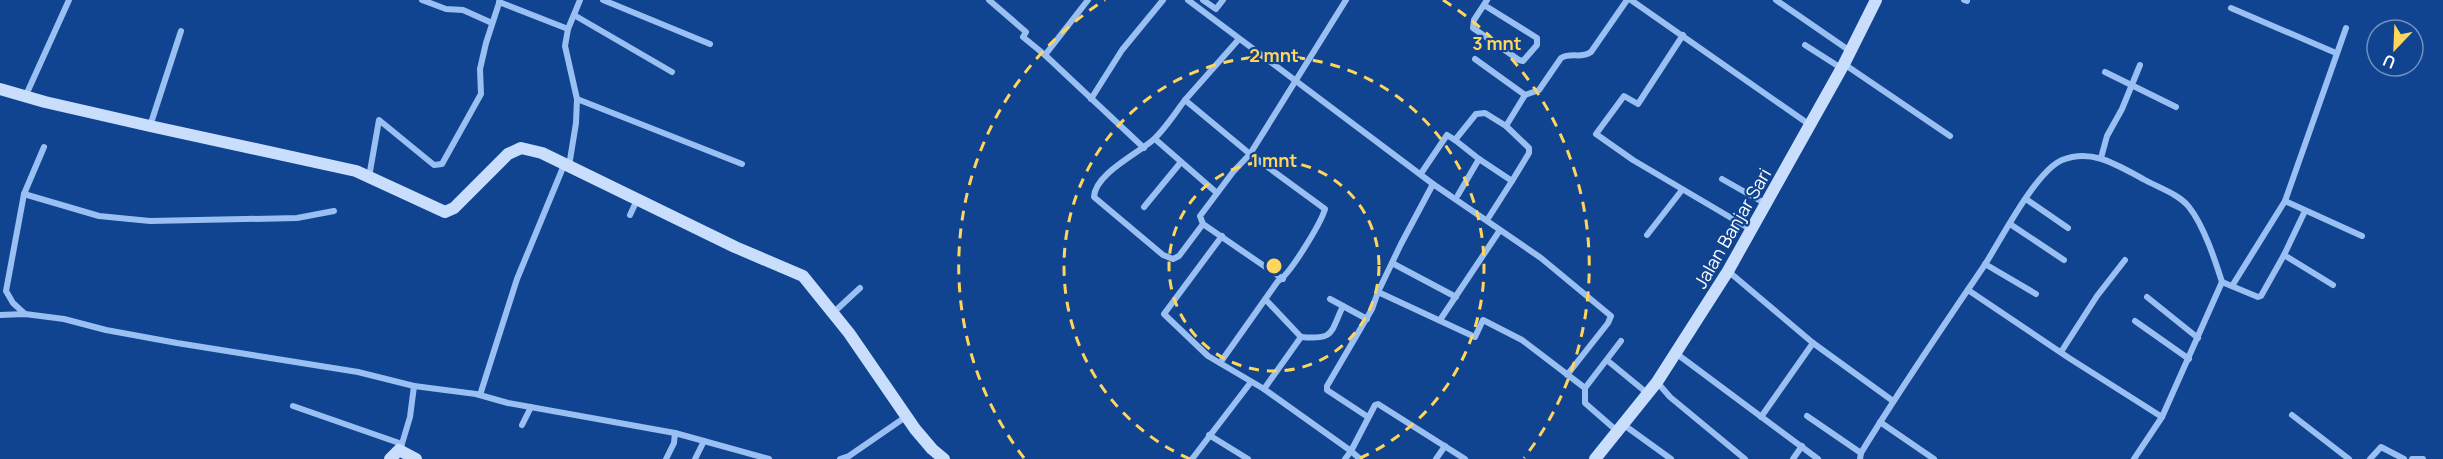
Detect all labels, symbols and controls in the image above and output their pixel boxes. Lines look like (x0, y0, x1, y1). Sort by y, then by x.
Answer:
north arrow (2365, 18, 2425, 78)
text: 3 mnt (1472, 31, 1522, 55)
text: 2 mnt (1249, 43, 1299, 67)
text: U (2380, 49, 2399, 74)
text: 1 mnt (1251, 148, 1297, 172)
street label: Jalan Banjar Sari (1688, 164, 1776, 292)
centre of rings (1264, 256, 1284, 276)

